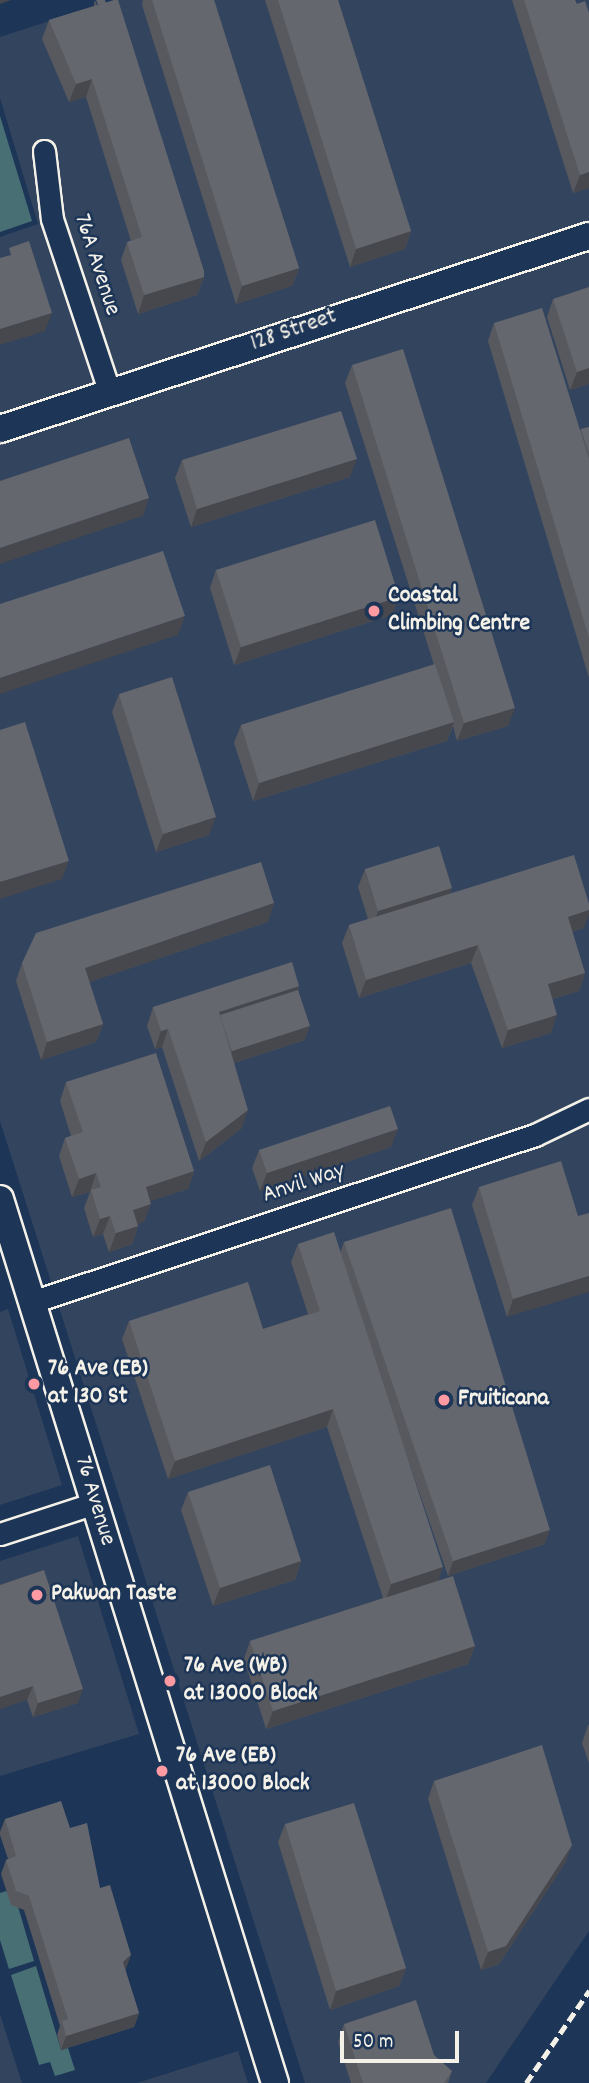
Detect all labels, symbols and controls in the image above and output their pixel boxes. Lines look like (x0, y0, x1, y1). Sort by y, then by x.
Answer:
street label: 76A Avenue (66, 211, 126, 319)
street label: 128 Street (247, 303, 341, 359)
place label: Coastal Climbing Centre (388, 583, 530, 639)
marker: Coastal Climbing Centre (366, 603, 382, 619)
street label: Anvil Way (259, 1157, 349, 1211)
place label: 76 Ave (EB) at 130 St (48, 1356, 148, 1412)
marker: 76 Ave (EB) at 130 St (26, 1376, 42, 1392)
place label: Fruiticana (458, 1386, 549, 1414)
marker: Fruiticana (436, 1392, 452, 1408)
street label: 76 Avenue (67, 1453, 121, 1549)
place label: Pakwan Taste (51, 1581, 177, 1609)
marker: Pakwan Taste (29, 1587, 45, 1603)
place label: 76 Ave (WB) at 13000 Block (184, 1653, 318, 1709)
marker: 76 Ave (WB) at 13000 Block (162, 1673, 178, 1689)
place label: 76 Ave (EB) at 13000 Block (176, 1743, 310, 1799)
marker: 76 Ave (EB) at 13000 Block (154, 1763, 170, 1779)
scale bar (344, 2016, 463, 2060)
text: 50 m (353, 2028, 393, 2058)

